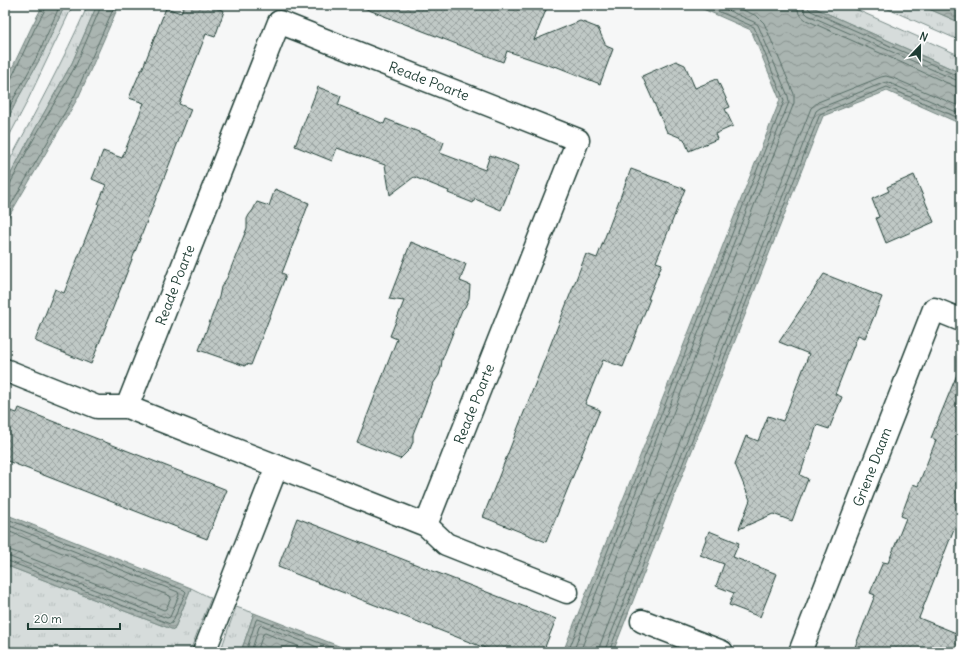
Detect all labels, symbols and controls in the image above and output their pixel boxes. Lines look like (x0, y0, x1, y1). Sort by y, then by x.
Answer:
north arrow (900, 26, 940, 66)
text: N (918, 29, 930, 45)
street label: Reade Poarte (386, 57, 472, 105)
street label: Reade Poarte (151, 242, 199, 328)
street label: Reade Poarte (450, 361, 498, 447)
street label: Griene Daam (849, 425, 895, 509)
scale bar (28, 605, 120, 631)
text: 20 m (34, 611, 62, 626)

